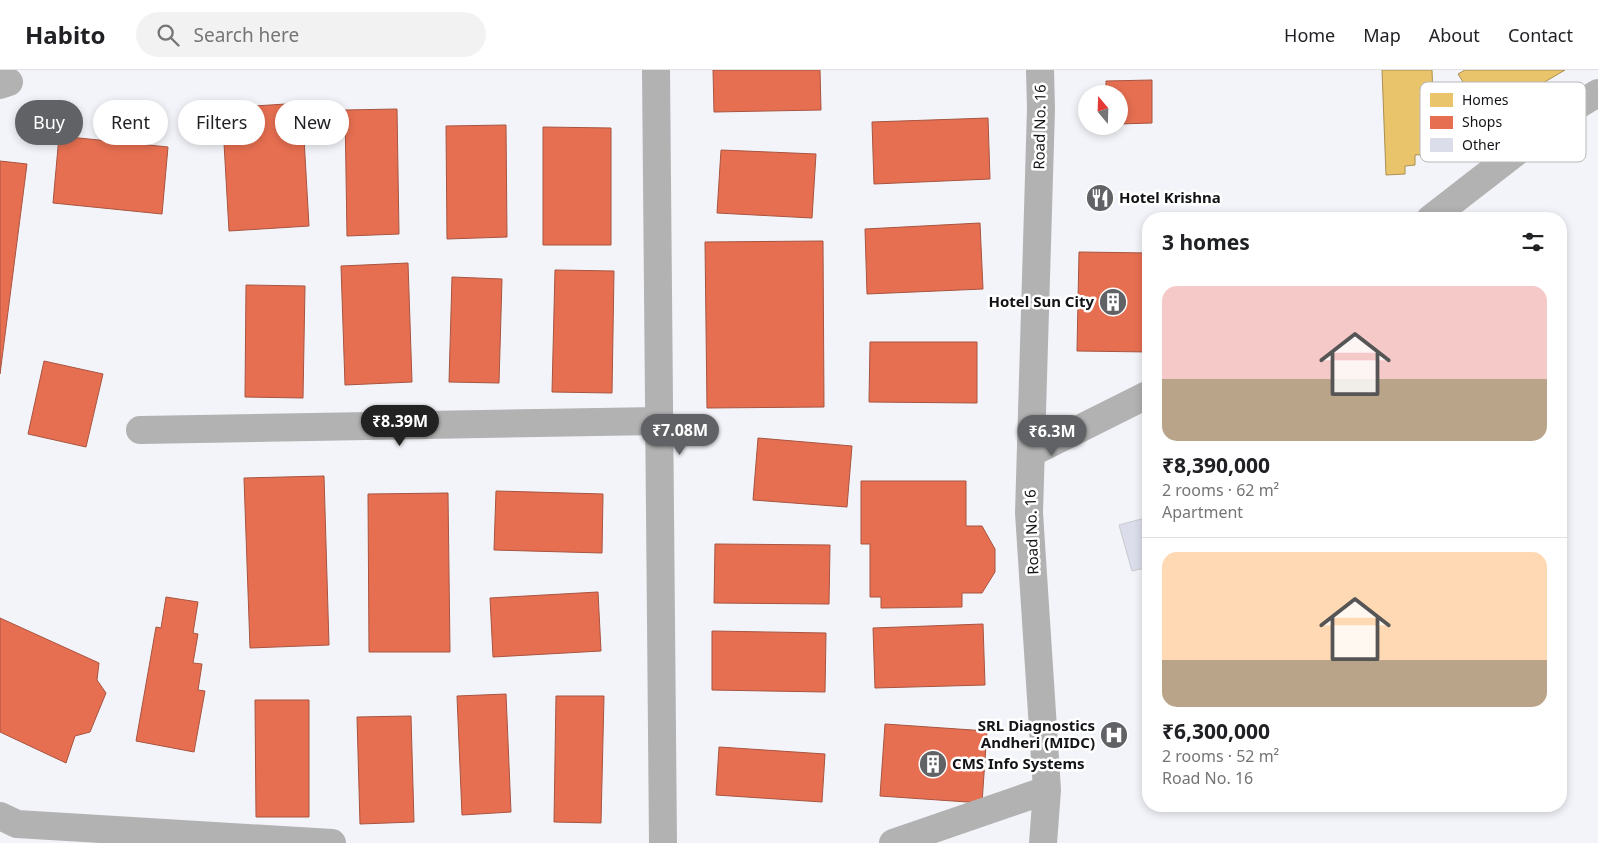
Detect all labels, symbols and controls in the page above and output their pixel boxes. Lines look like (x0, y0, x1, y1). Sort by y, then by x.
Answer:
search box (136, 12, 486, 57)
text: Habito (25, 18, 106, 51)
icon: search (154, 21, 182, 49)
text: Search here (194, 22, 299, 48)
text: Home (1284, 23, 1335, 47)
text: Map (1363, 23, 1401, 47)
text: About (1429, 23, 1480, 47)
text: Contact (1508, 23, 1573, 47)
legend (1420, 82, 1586, 162)
street label: Road No. 16 (1028, 84, 1050, 170)
north arrow (1078, 85, 1128, 135)
map controls (1078, 85, 1128, 135)
text: Homes (1462, 90, 1509, 109)
chip: Buy (15, 100, 83, 145)
chip: Rent (93, 100, 168, 145)
chip: Filters (178, 100, 265, 145)
chip: New (275, 100, 349, 145)
text: Shops (1462, 112, 1502, 131)
text: Other (1462, 135, 1501, 154)
restaurant icon: Hotel Krishna (1085, 183, 1115, 213)
place label: Hotel Krishna (1119, 187, 1221, 207)
text: 3 homes (1162, 228, 1250, 256)
icon: filters (1519, 228, 1547, 256)
building icon: Hotel Sun City (1098, 287, 1128, 317)
place label: Hotel Sun City (988, 291, 1094, 311)
icon: home (1310, 319, 1400, 409)
pin: ₹8.39M (359, 404, 441, 447)
text: ₹8.39M (372, 410, 428, 432)
pin: ₹7.08M (639, 414, 721, 456)
pin: ₹6.3M (1017, 414, 1087, 457)
text: ₹7.08M (652, 419, 708, 441)
text: ₹6.3M (1028, 420, 1076, 442)
text: ₹8,390,000 (1162, 451, 1270, 479)
text: 2 rooms · 62 m² (1162, 479, 1279, 501)
street label: Road No. 16 (1020, 489, 1042, 575)
text: Apartment (1162, 501, 1243, 523)
icon: home (1310, 584, 1400, 674)
place label: SRL Diagnostics Andheri (MIDC) (978, 715, 1095, 752)
text: ₹6,300,000 (1162, 717, 1270, 745)
hospital icon: SRL Diagnostics Andheri (MIDC) (1099, 720, 1129, 750)
text: 2 rooms · 52 m² (1162, 745, 1279, 767)
building icon: CMS Info Systems (918, 749, 948, 779)
place label: CMS Info Systems (952, 753, 1085, 773)
text: Road No. 16 (1162, 767, 1253, 789)

